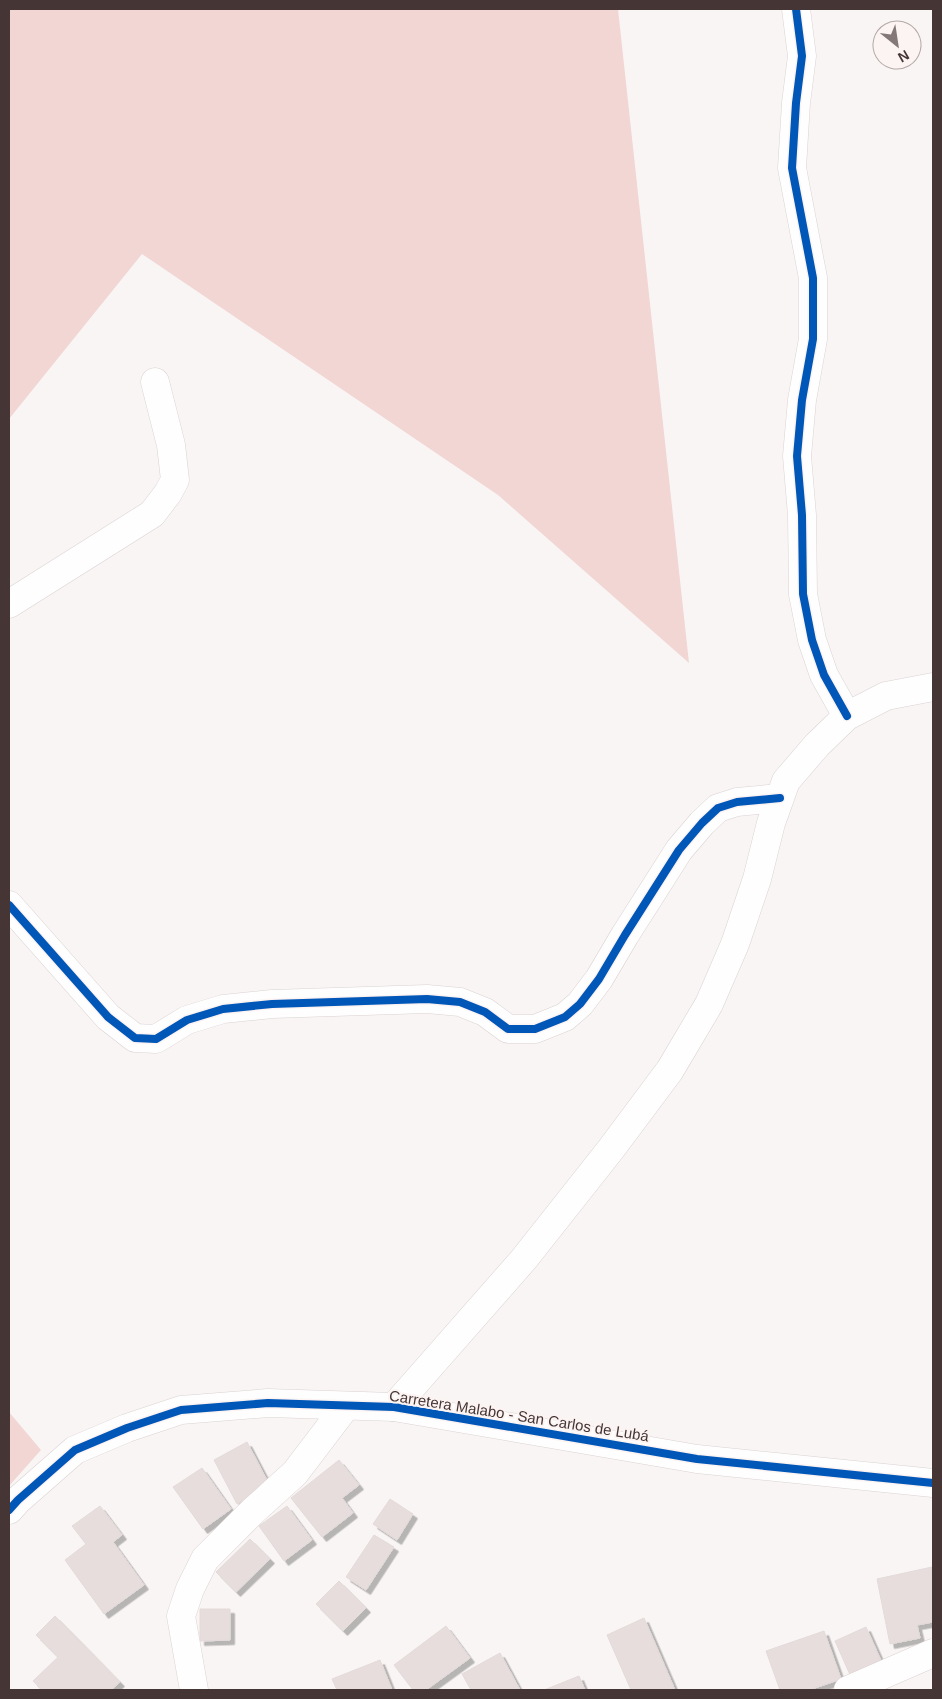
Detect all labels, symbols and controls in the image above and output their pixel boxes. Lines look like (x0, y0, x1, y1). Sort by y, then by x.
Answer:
north arrow (872, 20, 922, 70)
text: N (895, 47, 912, 66)
street label: Carretera Malabo - San Carlos de Lubá (388, 1387, 651, 1445)

